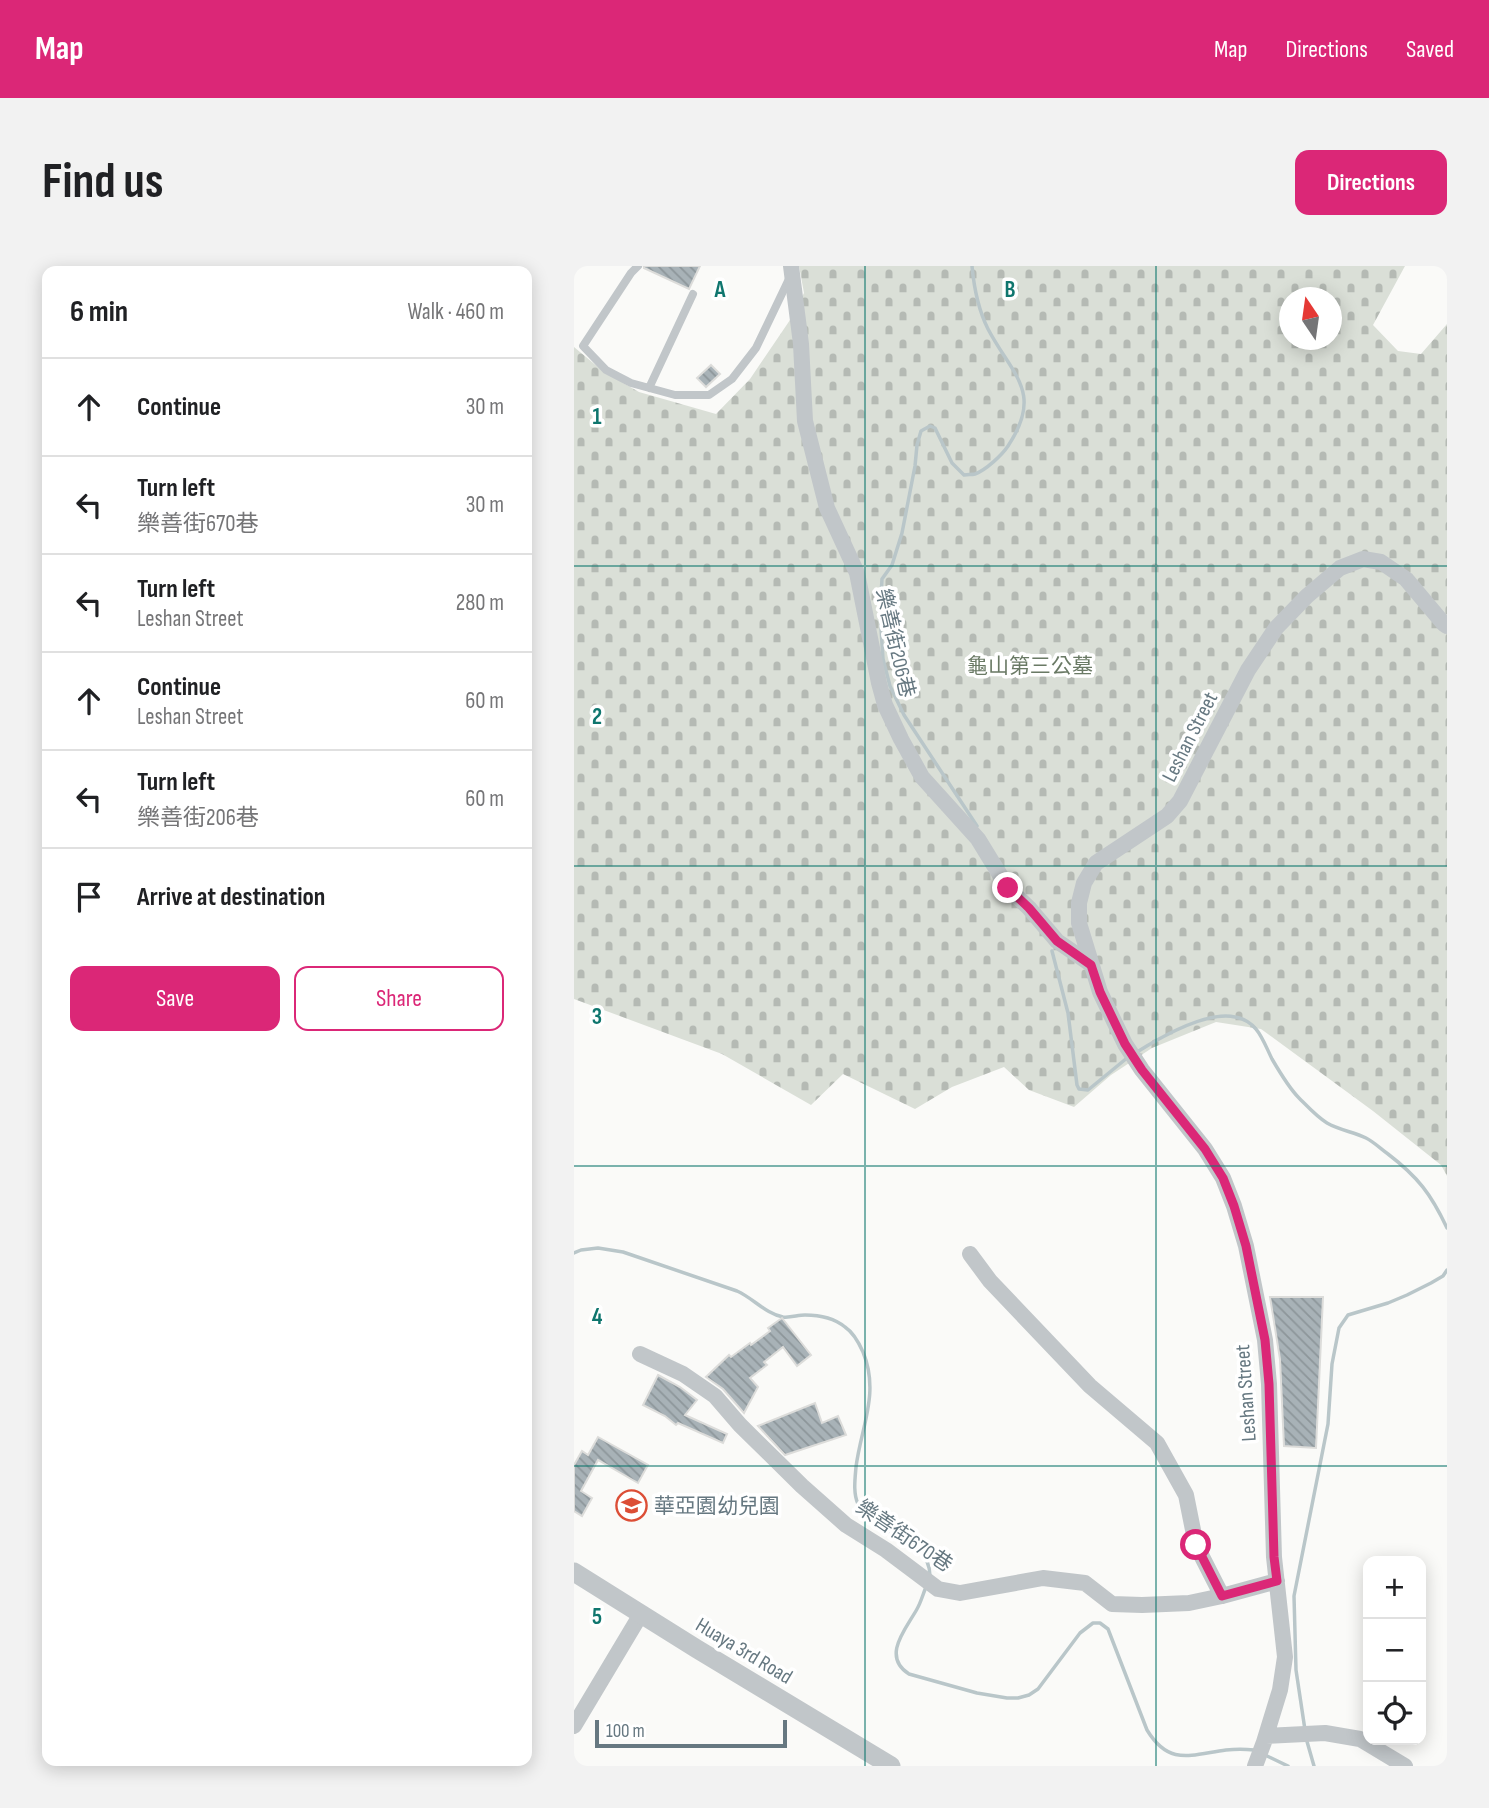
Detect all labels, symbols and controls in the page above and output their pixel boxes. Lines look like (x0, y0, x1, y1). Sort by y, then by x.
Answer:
text: Map (35, 29, 84, 69)
text: Map (1214, 35, 1247, 64)
text: Directions (1285, 35, 1368, 64)
text: Saved (1406, 35, 1454, 64)
button: Directions (1295, 150, 1447, 215)
text: Find us (42, 153, 164, 212)
text: A (714, 276, 727, 304)
text: B (1005, 276, 1016, 304)
north arrow (1279, 287, 1342, 350)
text: 6 min (70, 294, 128, 330)
text: Walk · 460 m (407, 298, 504, 326)
icon: ahead (70, 388, 108, 426)
text: Continue (137, 392, 221, 423)
text: 30 m (466, 393, 504, 421)
text: 1 (592, 403, 602, 431)
text: Turn left (137, 473, 215, 504)
icon: left (70, 486, 108, 524)
text: 30 m (466, 491, 504, 519)
text: 樂善街670巷 (137, 510, 258, 538)
text: Turn left (137, 574, 215, 605)
icon: left (70, 584, 108, 622)
street label: 樂善街206巷 (870, 586, 920, 700)
text: 280 m (456, 589, 504, 617)
text: Leshan Street (137, 605, 244, 633)
park label: 龜山第三公墓 (967, 654, 1093, 679)
text: Continue (137, 672, 221, 703)
icon: ahead (70, 682, 108, 720)
text: 60 m (465, 687, 504, 715)
street label: Leshan Street (1157, 688, 1223, 786)
text: Leshan Street (137, 703, 244, 731)
text: 2 (592, 703, 602, 731)
text: Turn left (137, 767, 215, 798)
icon: left (70, 780, 108, 818)
text: 60 m (465, 785, 504, 813)
text: 樂善街206巷 (137, 804, 259, 832)
route end (992, 872, 1023, 903)
icon: arrive (70, 878, 108, 916)
text: Arrive at destination (137, 882, 325, 913)
button: Save (70, 966, 280, 1031)
button: Share (294, 966, 504, 1031)
text: 3 (592, 1003, 602, 1031)
text: 4 (592, 1303, 603, 1331)
street label: Leshan Street (1230, 1344, 1262, 1442)
school or university icon: 華亞園幼兒園 (614, 1489, 648, 1523)
place label: 華亞園幼兒園 (654, 1494, 780, 1519)
street label: 樂善街670巷 (851, 1495, 957, 1577)
route start (1180, 1529, 1211, 1560)
map controls (1363, 1556, 1426, 1745)
button: + (1363, 1556, 1426, 1619)
text: 5 (592, 1603, 602, 1631)
street label: Huaya 3rd Road (691, 1612, 797, 1690)
button: − (1363, 1619, 1426, 1682)
button: locate (1363, 1682, 1426, 1745)
scale bar (595, 1717, 788, 1749)
text: 100 m (606, 1720, 645, 1743)

